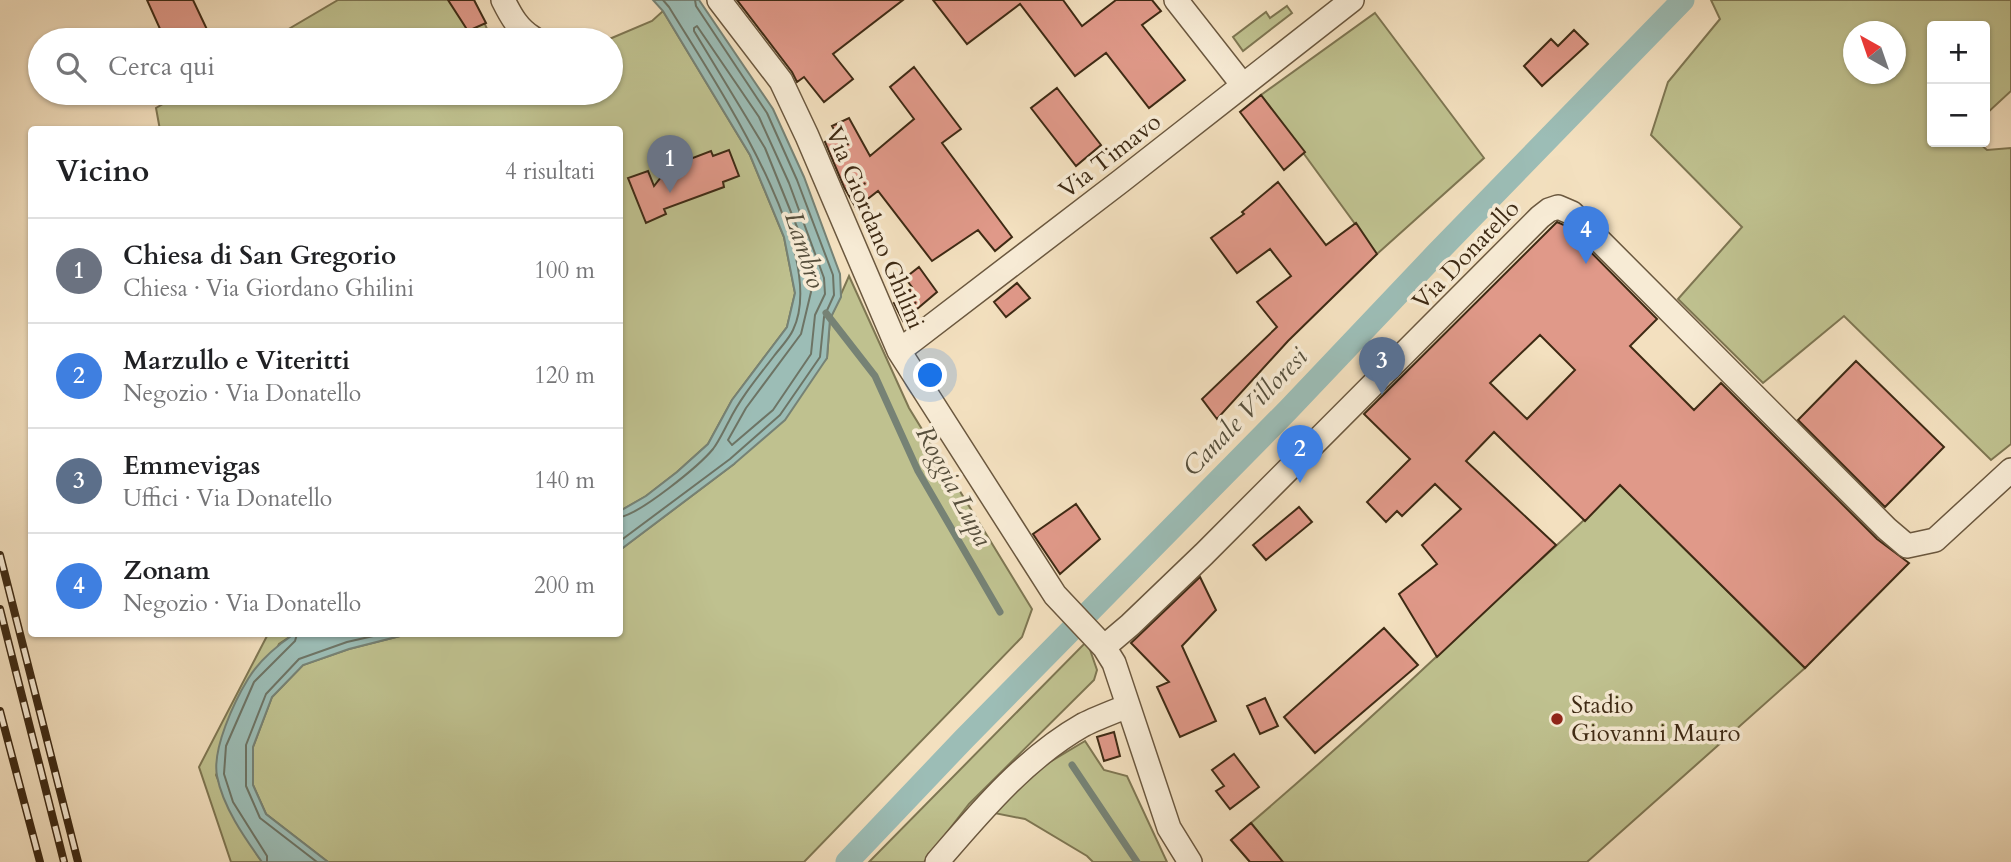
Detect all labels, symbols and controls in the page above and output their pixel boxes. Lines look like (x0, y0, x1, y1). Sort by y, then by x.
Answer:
north arrow (1843, 21, 1906, 84)
map controls (1927, 21, 1990, 147)
button: + (1927, 21, 1990, 84)
search box (28, 28, 623, 105)
icon: search (52, 48, 90, 86)
text: Cerca qui (108, 49, 215, 84)
button: − (1927, 84, 1990, 147)
street label: Via Timavo (1052, 106, 1168, 206)
street label: Via Giordano Ghilini (817, 122, 933, 335)
pin: 1 (647, 135, 693, 193)
text: Vicino (56, 151, 149, 192)
text: 4 risultati (505, 156, 595, 187)
street label: Via Donatello (1405, 193, 1527, 317)
pin: 4 (1563, 206, 1609, 264)
water label: Lambro (776, 207, 834, 293)
text: Chiesa di San Gregorio (123, 238, 396, 273)
text: 1 (73, 255, 85, 286)
text: 100 m (534, 255, 595, 286)
text: Chiesa · Via Giordano Ghilini (123, 273, 414, 304)
pin: 3 (1359, 337, 1405, 395)
water label: Canale Villoresi (1175, 340, 1316, 484)
text: Marzullo e Viteritti (123, 343, 350, 378)
your location (913, 358, 947, 392)
text: 2 (73, 360, 85, 391)
text: 120 m (534, 360, 595, 391)
text: Negozio · Via Donatello (123, 378, 361, 409)
water label: Roggia Lupa (908, 419, 1001, 553)
pin: 2 (1277, 425, 1323, 483)
text: Emmevigas (123, 448, 260, 483)
text: 3 (73, 465, 85, 496)
text: 140 m (534, 465, 595, 496)
text: Uffici · Via Donatello (123, 483, 332, 514)
text: Zonam (123, 553, 210, 588)
text: 4 (73, 570, 85, 601)
text: 200 m (534, 570, 595, 601)
text: Negozio · Via Donatello (123, 588, 361, 619)
place label: Stadio Giovanni Mauro (1571, 689, 1741, 750)
marker: Stadio Giovanni Mauro (1549, 711, 1565, 727)

